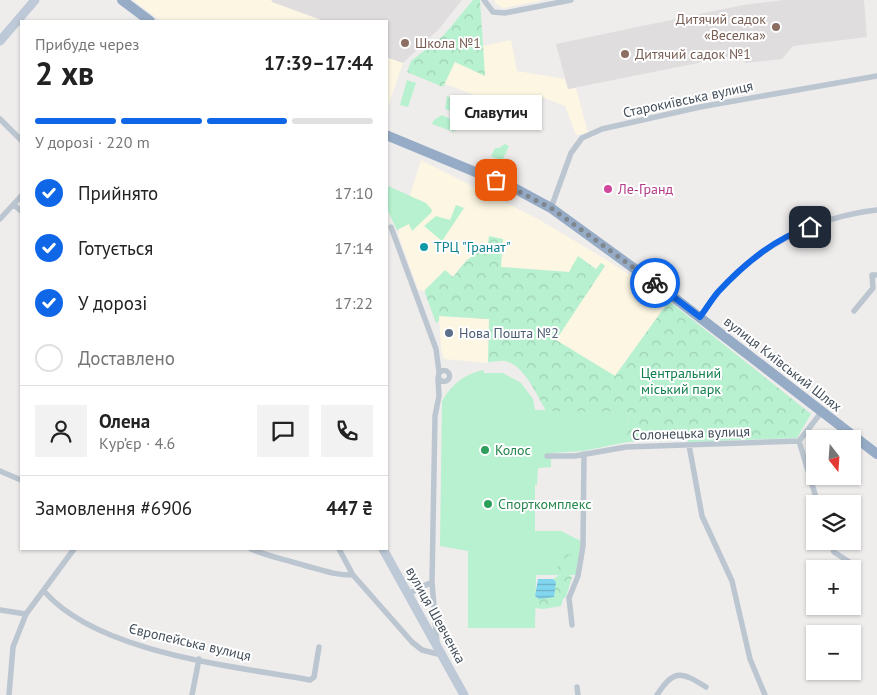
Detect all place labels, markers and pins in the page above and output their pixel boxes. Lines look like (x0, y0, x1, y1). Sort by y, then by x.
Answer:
place label: Дитячий садок «Веселка» (676, 10, 766, 44)
marker: Дитячий садок «Веселка» (770, 21, 782, 33)
place label: Школа №1 (415, 34, 481, 52)
marker: Школа №1 (399, 37, 411, 49)
place label: Дитячий садок №1 (635, 45, 751, 63)
marker: Дитячий садок №1 (619, 48, 631, 60)
callout: Славутич (450, 95, 542, 130)
pin (475, 159, 517, 201)
place label: Ле-Гранд (617, 180, 674, 198)
marker: Ле-Гранд (602, 183, 614, 195)
pin (789, 206, 831, 248)
place label: ТРЦ "Гранат" (434, 238, 511, 256)
marker: ТРЦ "Гранат" (418, 241, 430, 253)
place label: Нова Пошта №2 (459, 324, 559, 342)
marker: Нова Пошта №2 (443, 327, 455, 339)
place label: Колос (495, 441, 531, 459)
marker: Колос (479, 444, 491, 456)
place label: Спорткомплекс (498, 495, 591, 513)
marker: Спорткомплекс (482, 498, 494, 510)

